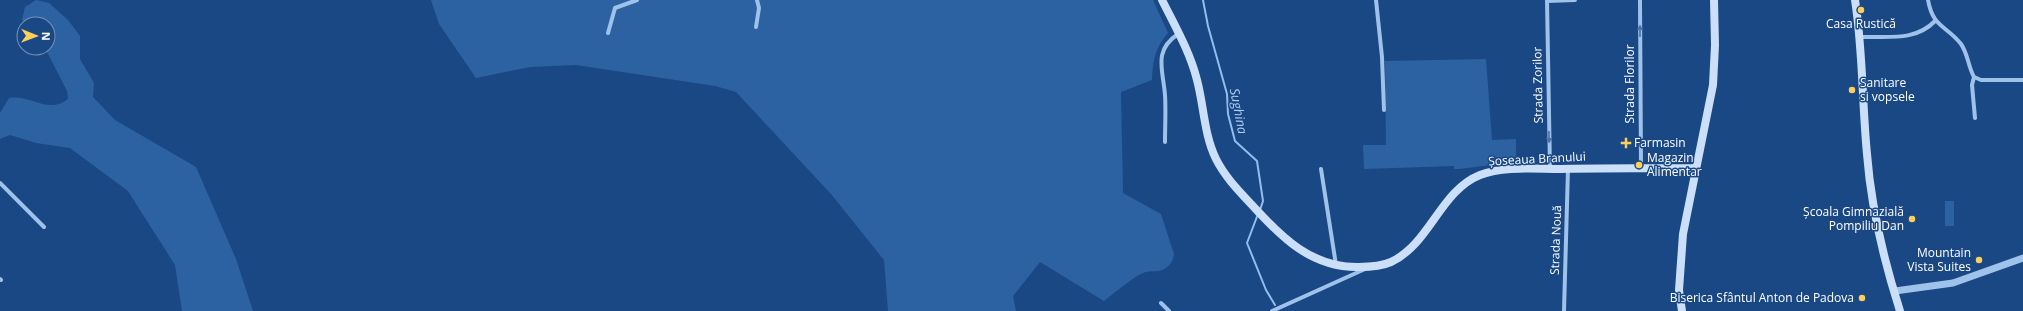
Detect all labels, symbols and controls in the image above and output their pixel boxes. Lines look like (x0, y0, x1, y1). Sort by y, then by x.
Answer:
marker: Casa Rustică (1856, 5, 1866, 15)
place label: Casa Rustică (1826, 15, 1896, 32)
north arrow (16, 16, 56, 56)
one-way arrow (1637, 24, 1643, 37)
text: N (39, 32, 54, 41)
street label: Strada Florilor (1621, 44, 1638, 124)
street label: Strada Zorilor (1528, 46, 1547, 124)
place label: Sanitare si vopsele (1860, 74, 1915, 105)
marker: Sanitare si vopsele (1847, 85, 1857, 95)
water label: Sughina (1226, 87, 1252, 136)
one-way arrow (1546, 131, 1552, 144)
place label: Farmasin (1634, 134, 1686, 151)
marker: Farmasin (1621, 138, 1631, 148)
street label: Șoseaua Branului (1488, 147, 1586, 170)
place label: Magazin Alimentar (1647, 149, 1702, 180)
marker: Magazin Alimentar (1634, 160, 1644, 170)
place label: Școala Gimnazială Pompiliu Dan (1803, 203, 1904, 234)
street label: Strada Nouă (1546, 205, 1565, 275)
marker: Școala Gimnazială Pompiliu Dan (1907, 214, 1917, 224)
place label: Mountain Vista Suites (1907, 244, 1971, 275)
marker: Mountain Vista Suites (1974, 255, 1984, 265)
place label: Biserica Sfântul Anton de Padova (1670, 289, 1854, 306)
marker: Biserica Sfântul Anton de Padova (1857, 293, 1867, 303)

